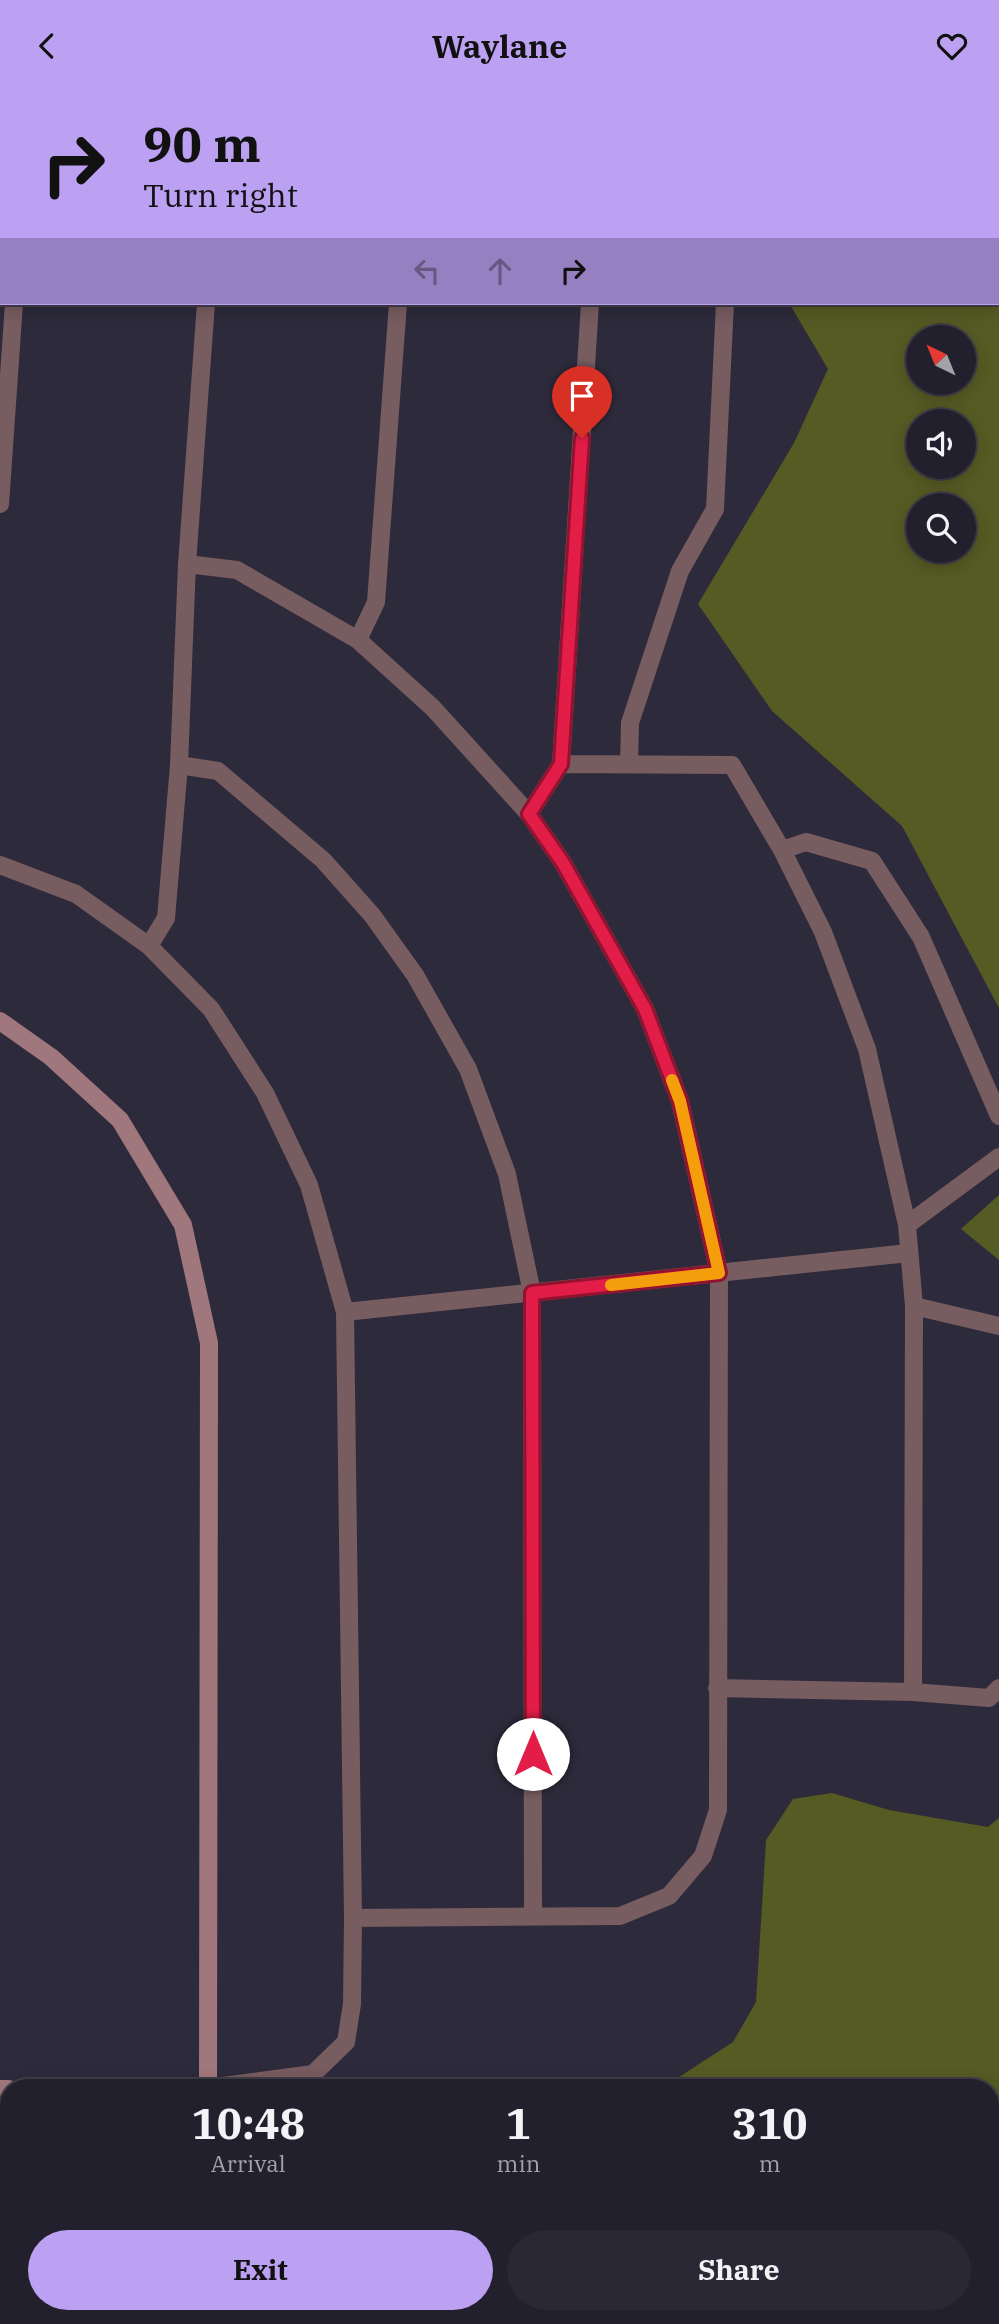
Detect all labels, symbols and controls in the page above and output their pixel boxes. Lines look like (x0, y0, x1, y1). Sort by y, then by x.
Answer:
text: Waylane (432, 25, 567, 67)
icon: back (28, 27, 66, 65)
icon: heart (933, 27, 971, 65)
text: 90 m (143, 112, 261, 175)
icon: right (28, 119, 119, 210)
text: Turn right (143, 174, 298, 216)
icon: left (408, 252, 446, 290)
icon: ahead (481, 252, 519, 290)
icon: right (554, 252, 592, 290)
north arrow (906, 325, 976, 395)
map controls (906, 325, 976, 563)
pin (552, 366, 612, 438)
icon: arrive (563, 377, 601, 415)
button: sound (906, 409, 976, 479)
button: search (906, 493, 976, 563)
position arrow (496, 1717, 570, 1791)
text: 10:48 (191, 2096, 305, 2151)
text: 1 (506, 2096, 531, 2151)
text: 310 (732, 2096, 807, 2151)
text: Arrival (211, 2148, 286, 2178)
text: min (497, 2148, 540, 2178)
text: m (759, 2148, 781, 2178)
button: Exit (28, 2230, 493, 2310)
button: Share (507, 2230, 971, 2310)

